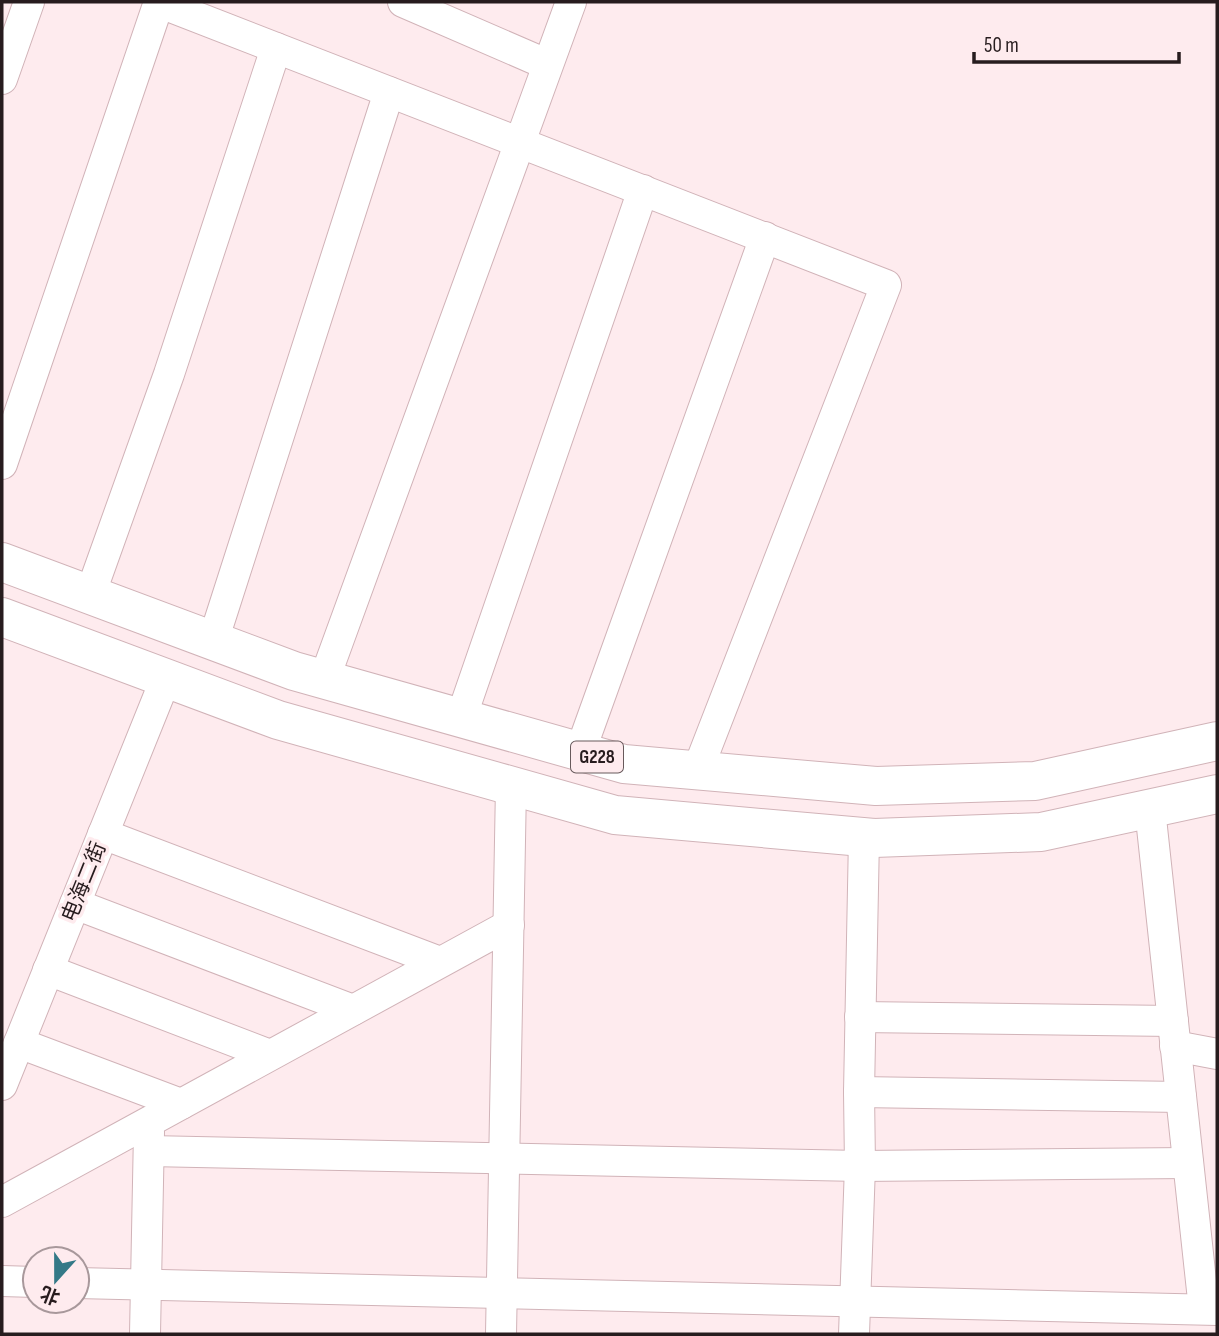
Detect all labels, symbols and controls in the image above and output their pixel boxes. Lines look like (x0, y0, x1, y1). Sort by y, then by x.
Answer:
scale bar (974, 21, 1179, 65)
text: 50 m (984, 33, 1019, 58)
road number: G228 (571, 742, 623, 772)
street label: 电海二街 (57, 838, 111, 926)
north arrow (21, 1245, 91, 1315)
text: 北 (37, 1280, 63, 1309)

